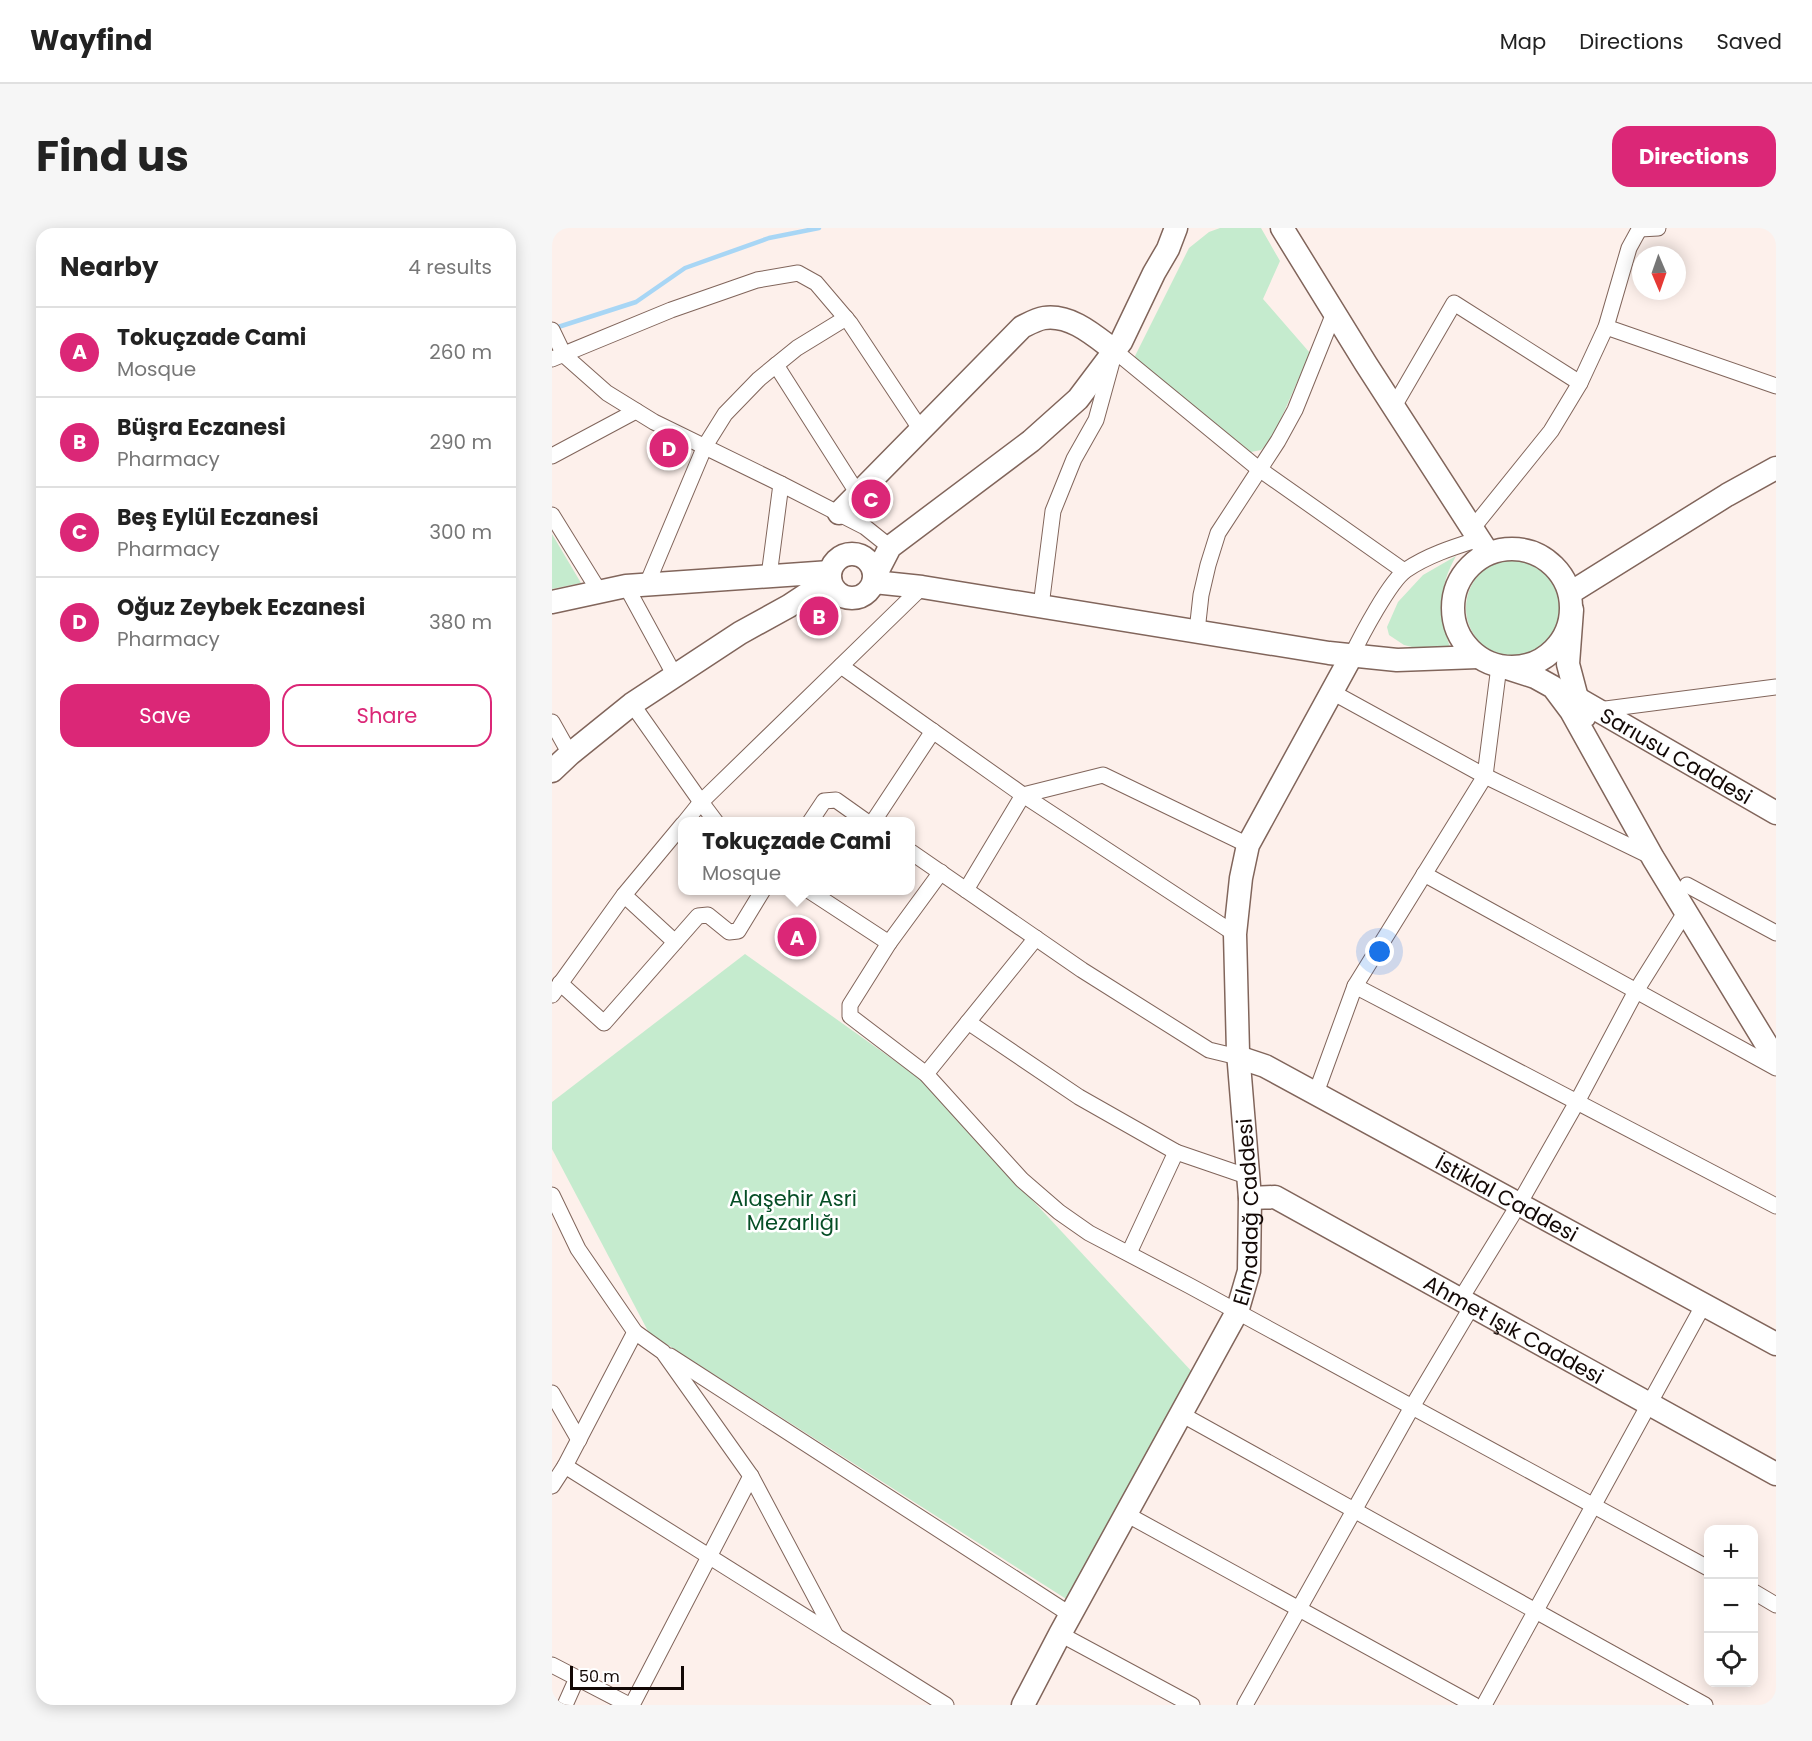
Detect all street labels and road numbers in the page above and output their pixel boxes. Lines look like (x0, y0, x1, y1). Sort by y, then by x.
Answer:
street label: Sarıusu Caddesi (1595, 700, 1758, 811)
street label: Elmadağ Caddesi (1225, 1117, 1265, 1309)
street label: İstiklal Caddesi (1431, 1147, 1583, 1248)
street label: Ahmet Işık Caddesi (1419, 1268, 1609, 1390)

